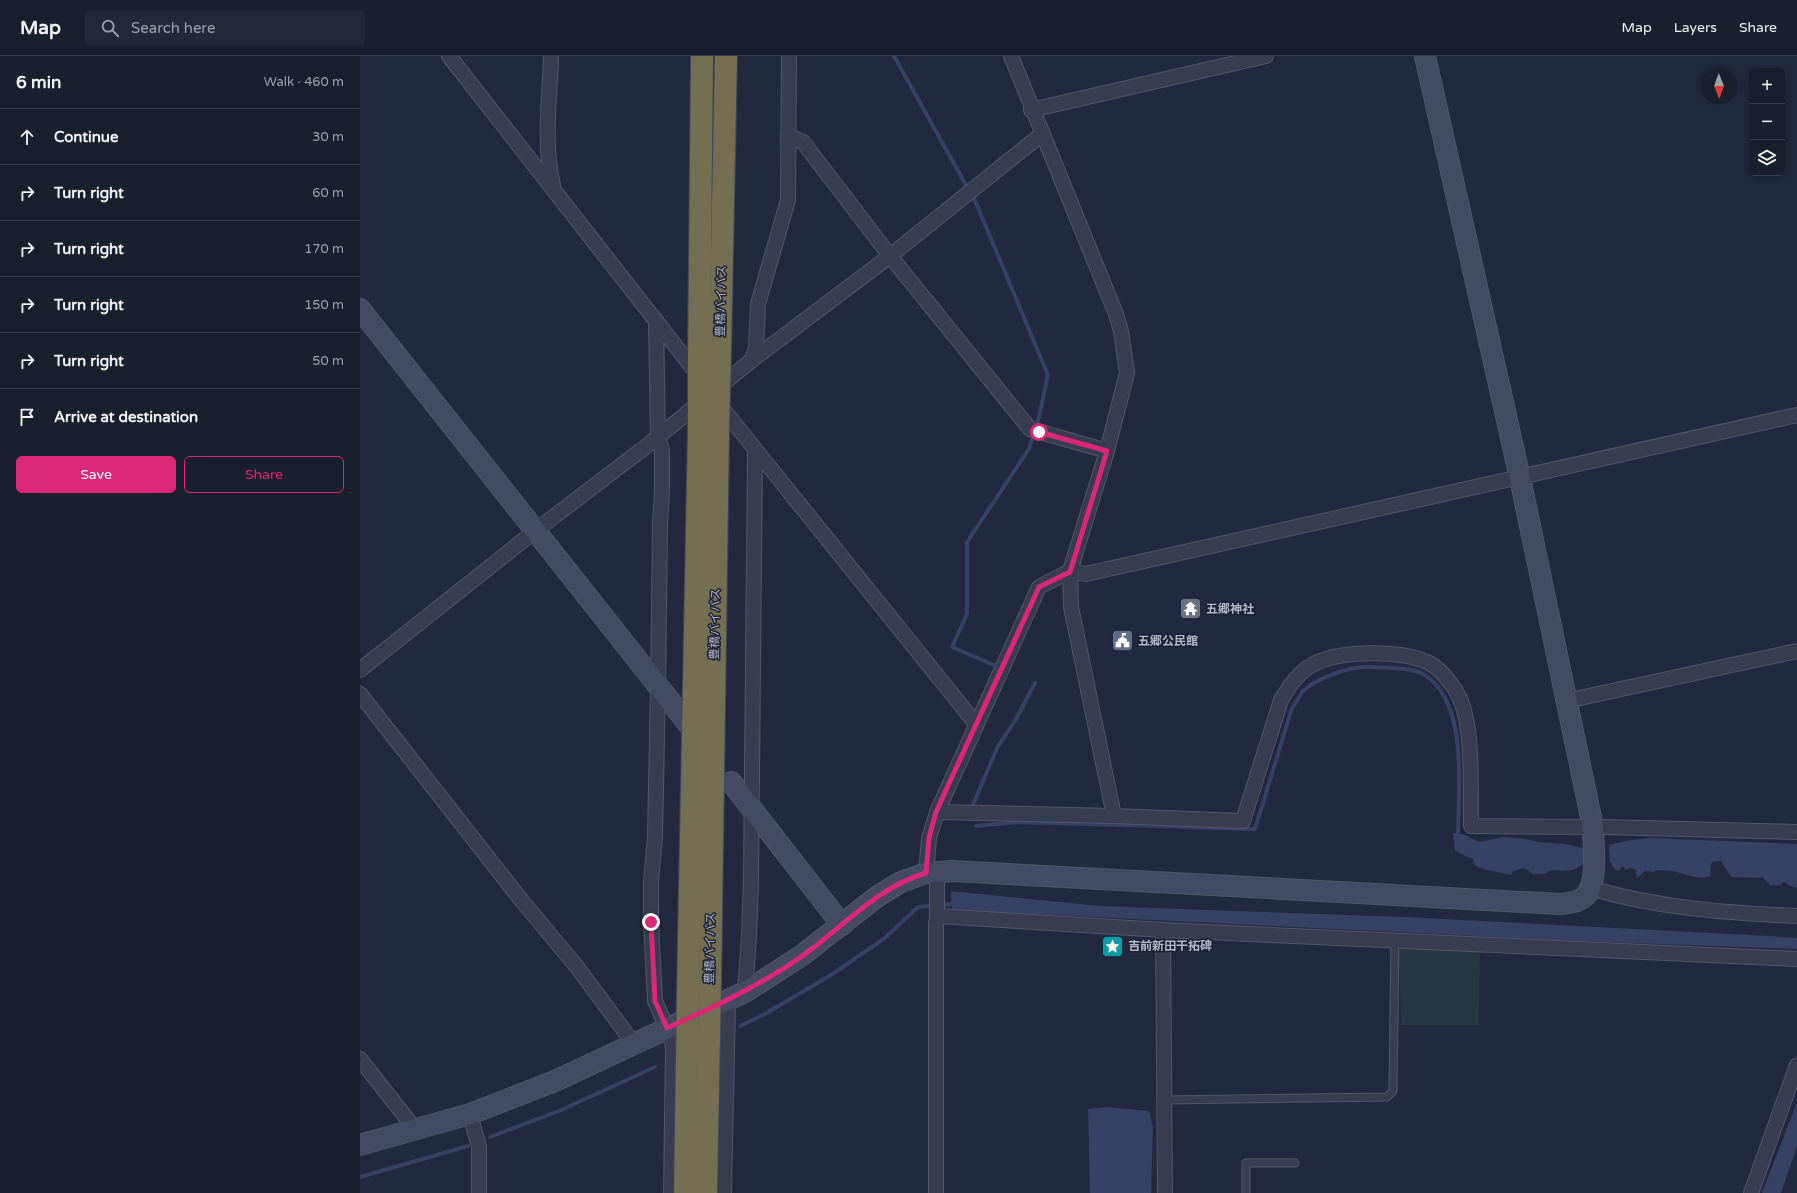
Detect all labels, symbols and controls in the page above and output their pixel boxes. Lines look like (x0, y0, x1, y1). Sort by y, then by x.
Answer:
search box (85, 10, 365, 46)
text: Map (20, 17, 61, 39)
icon: search (99, 17, 121, 39)
text: Search here (131, 19, 215, 37)
text: Map (1622, 19, 1652, 36)
text: Layers (1674, 19, 1717, 36)
text: Share (1739, 19, 1777, 36)
north arrow (1701, 68, 1737, 104)
map controls (1749, 68, 1785, 176)
button: + (1749, 68, 1785, 104)
text: 6 min (16, 72, 61, 93)
text: Walk · 460 m (264, 74, 344, 90)
button: − (1749, 104, 1785, 140)
icon: ahead (16, 126, 38, 148)
text: Continue (54, 128, 118, 146)
text: 30 m (312, 129, 344, 145)
button: layers (1749, 140, 1785, 176)
icon: right (16, 182, 38, 204)
text: Turn right (54, 184, 124, 202)
text: 60 m (312, 185, 344, 201)
icon: right (16, 238, 38, 260)
text: Turn right (54, 240, 124, 258)
text: 170 m (304, 241, 344, 257)
street label: 豊橋バイパス (713, 265, 729, 337)
icon: right (16, 294, 38, 316)
text: Turn right (54, 296, 124, 314)
text: 150 m (304, 297, 344, 313)
icon: right (16, 350, 38, 372)
text: Turn right (54, 352, 124, 370)
text: 50 m (312, 353, 344, 369)
icon: arrive (16, 406, 38, 428)
text: Arrive at destination (54, 408, 198, 426)
route start (1030, 423, 1048, 441)
button: Save (16, 456, 176, 493)
button: Share (184, 456, 344, 493)
street label: 豊橋バイパス (707, 588, 723, 660)
temple icon: 五郷神社 (1177, 596, 1203, 622)
place label: 五郷神社 (1206, 602, 1254, 616)
public building icon: 五郷公民館 (1110, 628, 1136, 654)
place label: 五郷公民館 (1138, 634, 1198, 648)
street label: 豊橋バイパス (702, 912, 718, 984)
route end (642, 913, 660, 931)
place icon: 吉前新田干拓碑 (1099, 933, 1125, 959)
place label: 吉前新田干拓碑 (1128, 939, 1212, 953)

